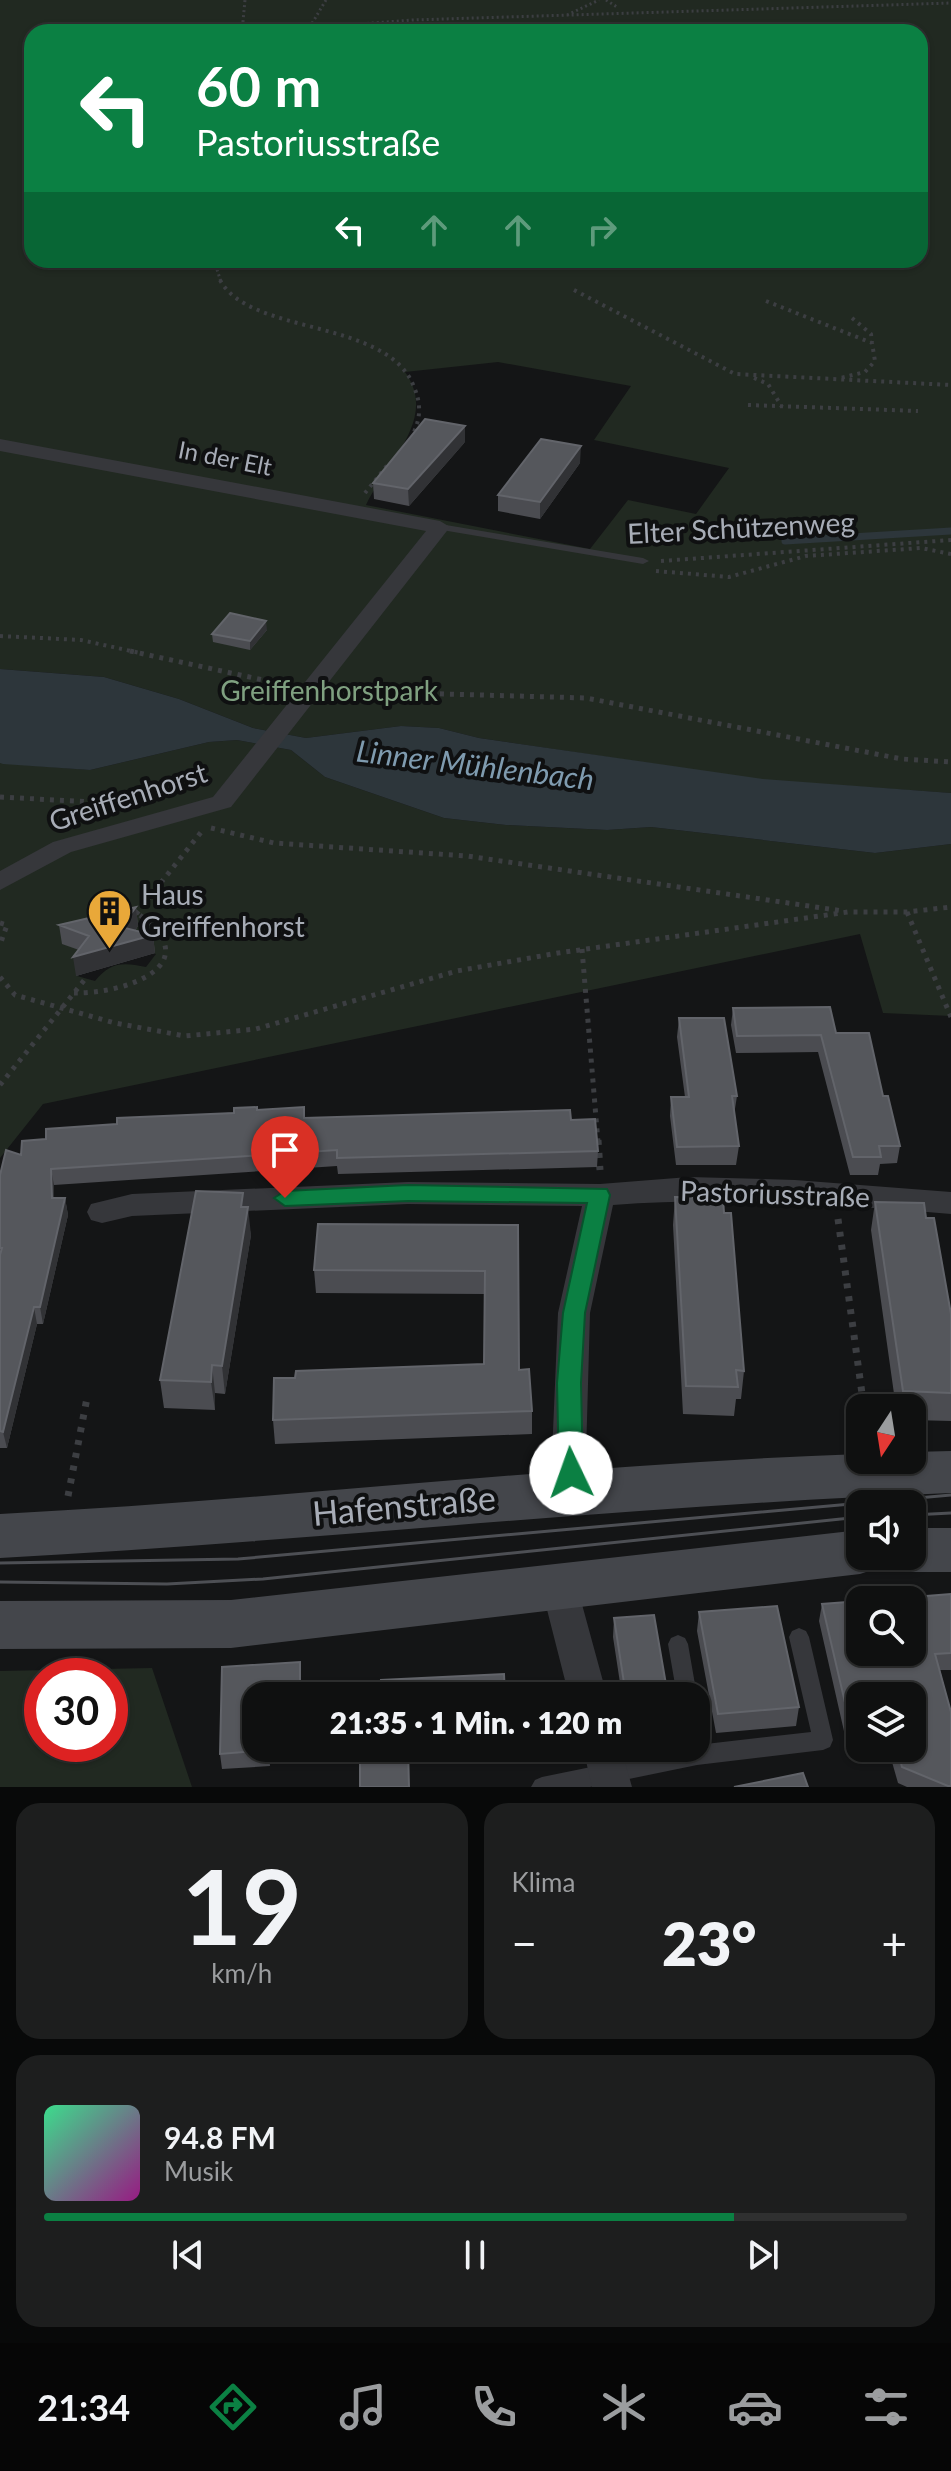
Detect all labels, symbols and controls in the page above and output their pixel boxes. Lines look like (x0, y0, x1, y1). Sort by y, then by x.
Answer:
text: 60 m (196, 52, 321, 119)
icon: left (64, 56, 168, 160)
text: Pastoriusstraße (196, 120, 440, 164)
icon: left (328, 208, 372, 252)
icon: ahead (412, 208, 456, 252)
icon: ahead (496, 208, 540, 252)
icon: right (580, 208, 624, 252)
street label: In der Elt (176, 434, 275, 481)
street label: Elter Schützenweg (626, 504, 856, 550)
park label: Greiffenhorstpark (220, 673, 439, 707)
water label: Linner Mühlenbach (354, 732, 596, 796)
street label: Greiffenhorst (45, 755, 211, 838)
place label: Haus Greiffenhorst (141, 877, 305, 943)
building icon: Haus Greiffenhorst (86, 887, 134, 950)
pin (251, 1116, 319, 1198)
icon: arrive (263, 1128, 307, 1172)
street label: Pastoriusstraße (680, 1173, 871, 1213)
north arrow (846, 1394, 926, 1474)
map controls (846, 1394, 926, 1762)
position arrow (529, 1431, 613, 1515)
street label: Hafenstraße (310, 1476, 497, 1533)
button: sound (846, 1490, 926, 1570)
button: search (846, 1586, 926, 1666)
speed limit sign: 30 (24, 1658, 128, 1762)
button: layers (846, 1682, 926, 1762)
text: 21:35 · 1 Min. · 120 m (330, 1704, 622, 1740)
text: 19 (181, 1842, 302, 1967)
text: Klima (512, 1866, 575, 1898)
text: 23° (662, 1907, 757, 1979)
text: − (512, 1917, 537, 1969)
text: + (881, 1917, 907, 1969)
text: km/h (211, 1957, 272, 1989)
text: 94.8 FM (164, 2119, 276, 2155)
text: Musik (164, 2155, 233, 2187)
icon: previous (166, 2233, 210, 2277)
icon: pause (453, 2233, 497, 2277)
icon: next (741, 2233, 785, 2277)
icon: directions (205, 2379, 261, 2435)
icon: music (335, 2379, 391, 2435)
icon: phone (466, 2379, 522, 2435)
icon: climate (596, 2379, 652, 2435)
icon: car (727, 2379, 783, 2435)
icon: filters (858, 2379, 914, 2435)
text: 21:34 (37, 2385, 130, 2429)

